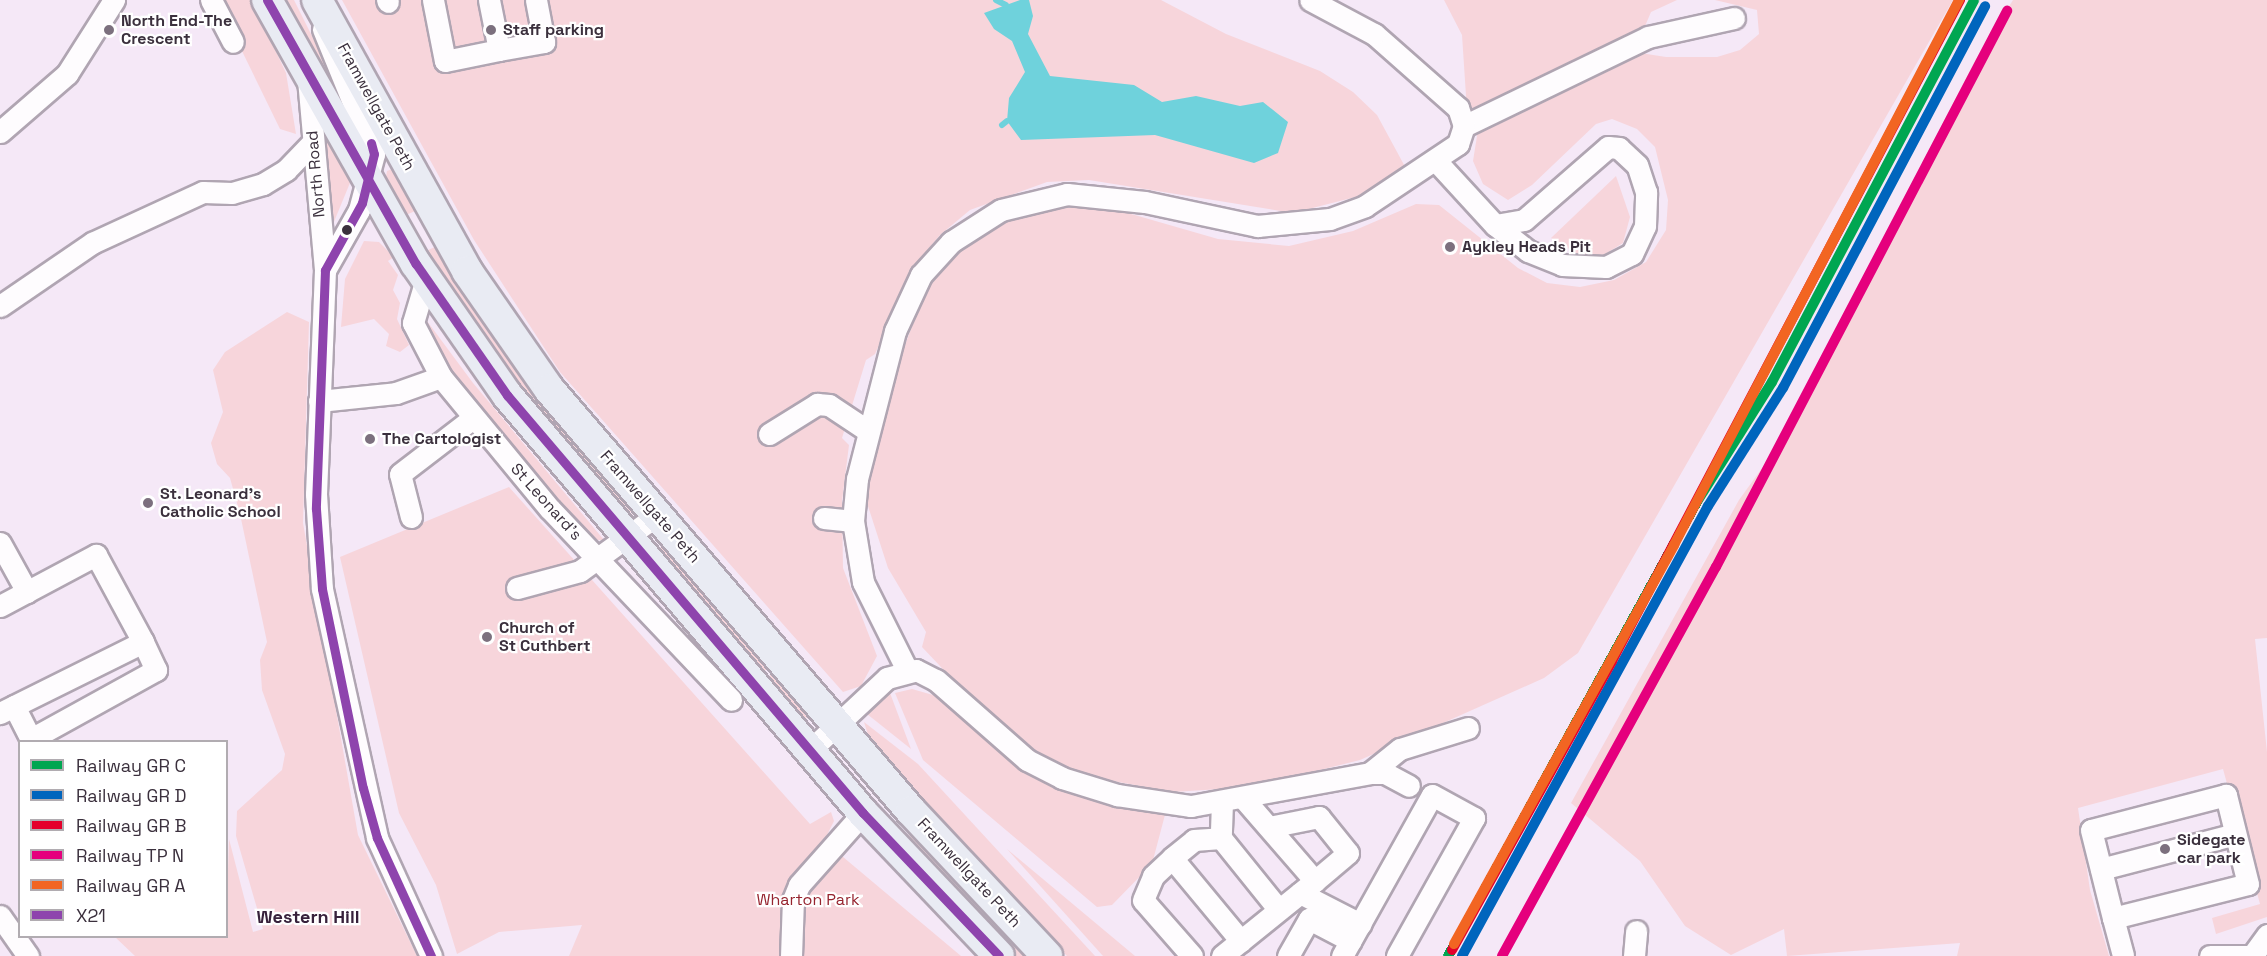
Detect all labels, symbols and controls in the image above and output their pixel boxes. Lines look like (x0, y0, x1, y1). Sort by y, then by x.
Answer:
place label: North End-The Crescent (121, 11, 232, 49)
place label: Staff parking (503, 20, 604, 40)
marker: North End-The Crescent (102, 23, 116, 37)
marker: Staff parking (484, 23, 498, 37)
street label: Framwellgate Peth (333, 40, 419, 174)
street label: North Road (303, 130, 329, 218)
unlabelled marker (341, 224, 353, 236)
place label: Aykley Heads Pit (1462, 237, 1591, 257)
marker: Aykley Heads Pit (1443, 240, 1457, 254)
place label: The Cartologist (382, 429, 501, 449)
marker: The Cartologist (363, 432, 377, 446)
street label: Framwellgate Peth (596, 447, 704, 567)
street label: St Leonard's (506, 460, 586, 544)
place label: St. Leonard's Catholic School (160, 484, 281, 522)
marker: St. Leonard's Catholic School (141, 496, 155, 510)
place label: Church of St Cuthbert (499, 618, 590, 656)
marker: Church of St Cuthbert (480, 630, 494, 644)
legend (18, 740, 228, 938)
text: Railway GR C (76, 754, 186, 777)
text: Railway GR D (76, 784, 186, 807)
text: Railway GR B (76, 814, 186, 837)
street label: Framwellgate Peth (913, 814, 1025, 932)
place label: Sidegate car park (2177, 830, 2246, 868)
marker: Sidegate car park (2158, 842, 2172, 856)
text: Railway TP N (76, 844, 184, 867)
text: Railway GR A (76, 874, 186, 897)
park label: Wharton Park (756, 890, 860, 910)
text: X21 (76, 904, 106, 927)
district label: Western Hill (257, 906, 359, 928)

